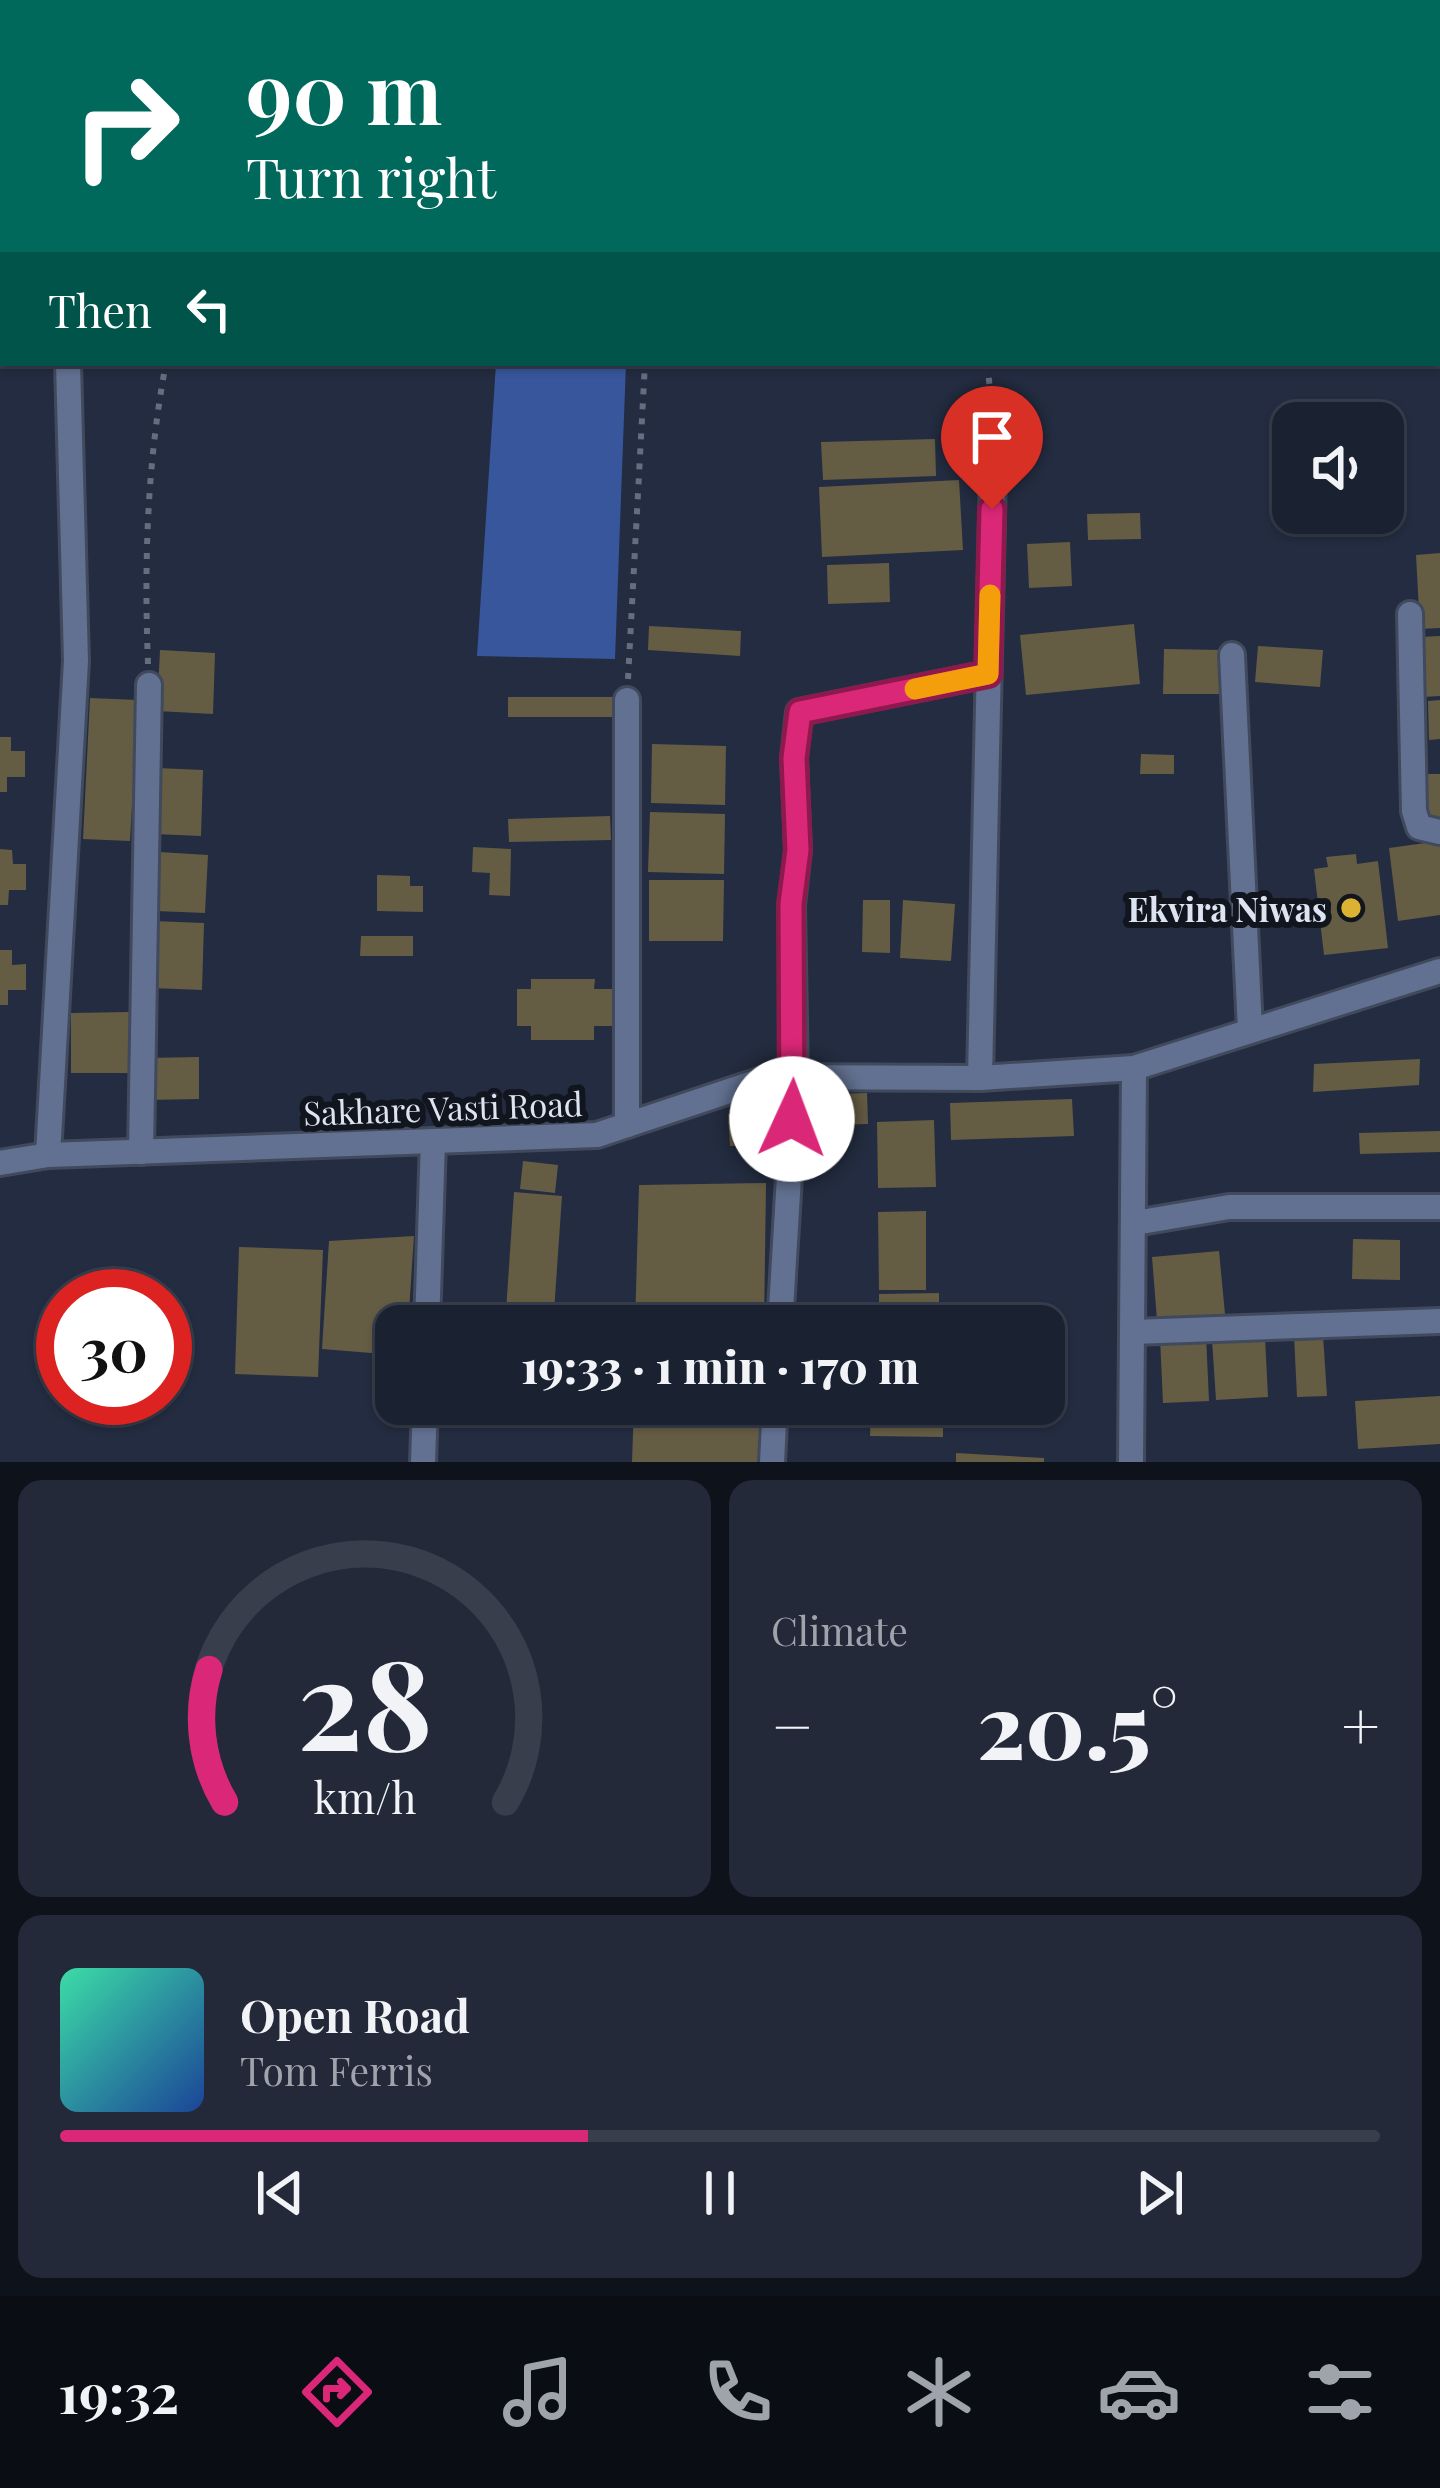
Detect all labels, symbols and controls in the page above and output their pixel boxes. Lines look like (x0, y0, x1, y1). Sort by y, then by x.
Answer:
text: 90 m (246, 34, 442, 146)
icon: right (48, 48, 204, 204)
text: Turn right (246, 141, 496, 213)
icon: left (176, 276, 242, 342)
text: Then (48, 279, 152, 339)
pin (941, 386, 1043, 509)
map controls (1272, 402, 1404, 534)
button: sound (1272, 402, 1404, 534)
icon: arrive (959, 404, 1025, 470)
place label: Ekvira Niwas (1128, 886, 1327, 930)
marker: Ekvira Niwas (1338, 895, 1364, 921)
position arrow (729, 1056, 855, 1182)
street label: Sakhare Vasti Road (302, 1080, 584, 1134)
speed limit sign: 30 (36, 1269, 192, 1425)
text: 19:33 · 1 min · 170 m (521, 1335, 919, 1395)
text: Climate (771, 1604, 908, 1656)
text: 28 (297, 1616, 432, 1782)
text: 20.5° (977, 1663, 1178, 1783)
text: − (771, 1680, 814, 1768)
text: + (1341, 1680, 1380, 1768)
text: km/h (313, 1767, 416, 1824)
text: Open Road (240, 1984, 470, 2044)
text: Tom Ferris (240, 2044, 433, 2096)
icon: previous (247, 2160, 313, 2226)
icon: pause (687, 2160, 753, 2226)
icon: next (1127, 2160, 1193, 2226)
icon: directions (295, 2350, 379, 2434)
icon: music (496, 2350, 580, 2434)
icon: phone (696, 2350, 780, 2434)
icon: climate (897, 2350, 981, 2434)
icon: car (1097, 2350, 1181, 2434)
icon: filters (1298, 2350, 1382, 2434)
text: 19:32 (58, 2356, 179, 2428)

